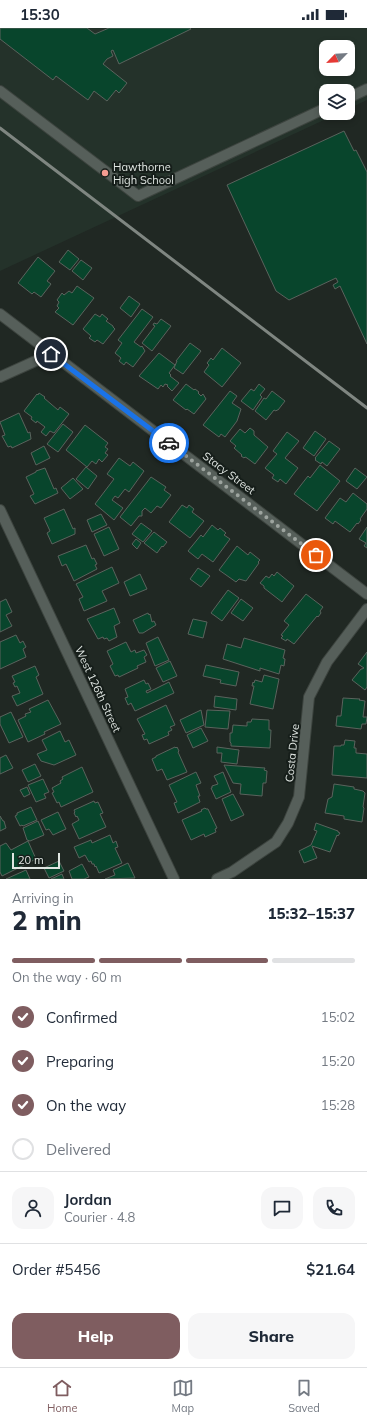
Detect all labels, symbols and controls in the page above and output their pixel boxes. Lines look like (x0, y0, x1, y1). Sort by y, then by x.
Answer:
text: 15:30 (20, 5, 60, 24)
north arrow (319, 40, 355, 76)
map controls (319, 40, 355, 120)
button: layers (319, 84, 355, 120)
place label: Hawthorne High School (113, 160, 174, 187)
marker: Hawthorne High School (100, 168, 110, 178)
pin (34, 337, 68, 371)
icon: home (40, 343, 62, 365)
courier (149, 423, 189, 463)
icon: car (158, 432, 180, 454)
street label: Stacy Street (200, 449, 258, 497)
pin (299, 538, 333, 572)
icon: bag (305, 544, 327, 566)
street label: West 126th Street (72, 644, 124, 734)
street label: Costa Drive (282, 723, 302, 783)
scale bar (12, 851, 60, 870)
text: 20 m (18, 853, 44, 867)
text: Arriving in (12, 890, 74, 906)
text: 2 min (12, 904, 82, 937)
text: 15:32–15:37 (268, 904, 355, 923)
text: On the way · 60 m (12, 969, 122, 985)
icon: check (12, 1006, 34, 1028)
text: Confirmed (46, 1008, 117, 1027)
text: 15:02 (321, 1009, 355, 1025)
icon: check (12, 1050, 34, 1072)
text: Preparing (46, 1052, 114, 1071)
text: 15:20 (321, 1053, 355, 1069)
icon: check (12, 1094, 34, 1116)
text: On the way (46, 1096, 126, 1115)
text: 15:28 (321, 1097, 355, 1113)
text: Delivered (46, 1140, 111, 1159)
button: person (12, 1187, 54, 1229)
button: chat (261, 1187, 303, 1229)
button: phone (313, 1187, 355, 1229)
text: Jordan (64, 1190, 112, 1209)
text: Courier · 4.8 (64, 1209, 135, 1225)
text: Order #5456 (12, 1260, 100, 1279)
text: $21.64 (306, 1260, 355, 1279)
button: Help (12, 1313, 180, 1359)
button: Share (188, 1313, 355, 1359)
tab: Home (47, 1377, 77, 1415)
tab: Map (171, 1377, 194, 1415)
tab: Saved (288, 1377, 320, 1415)

